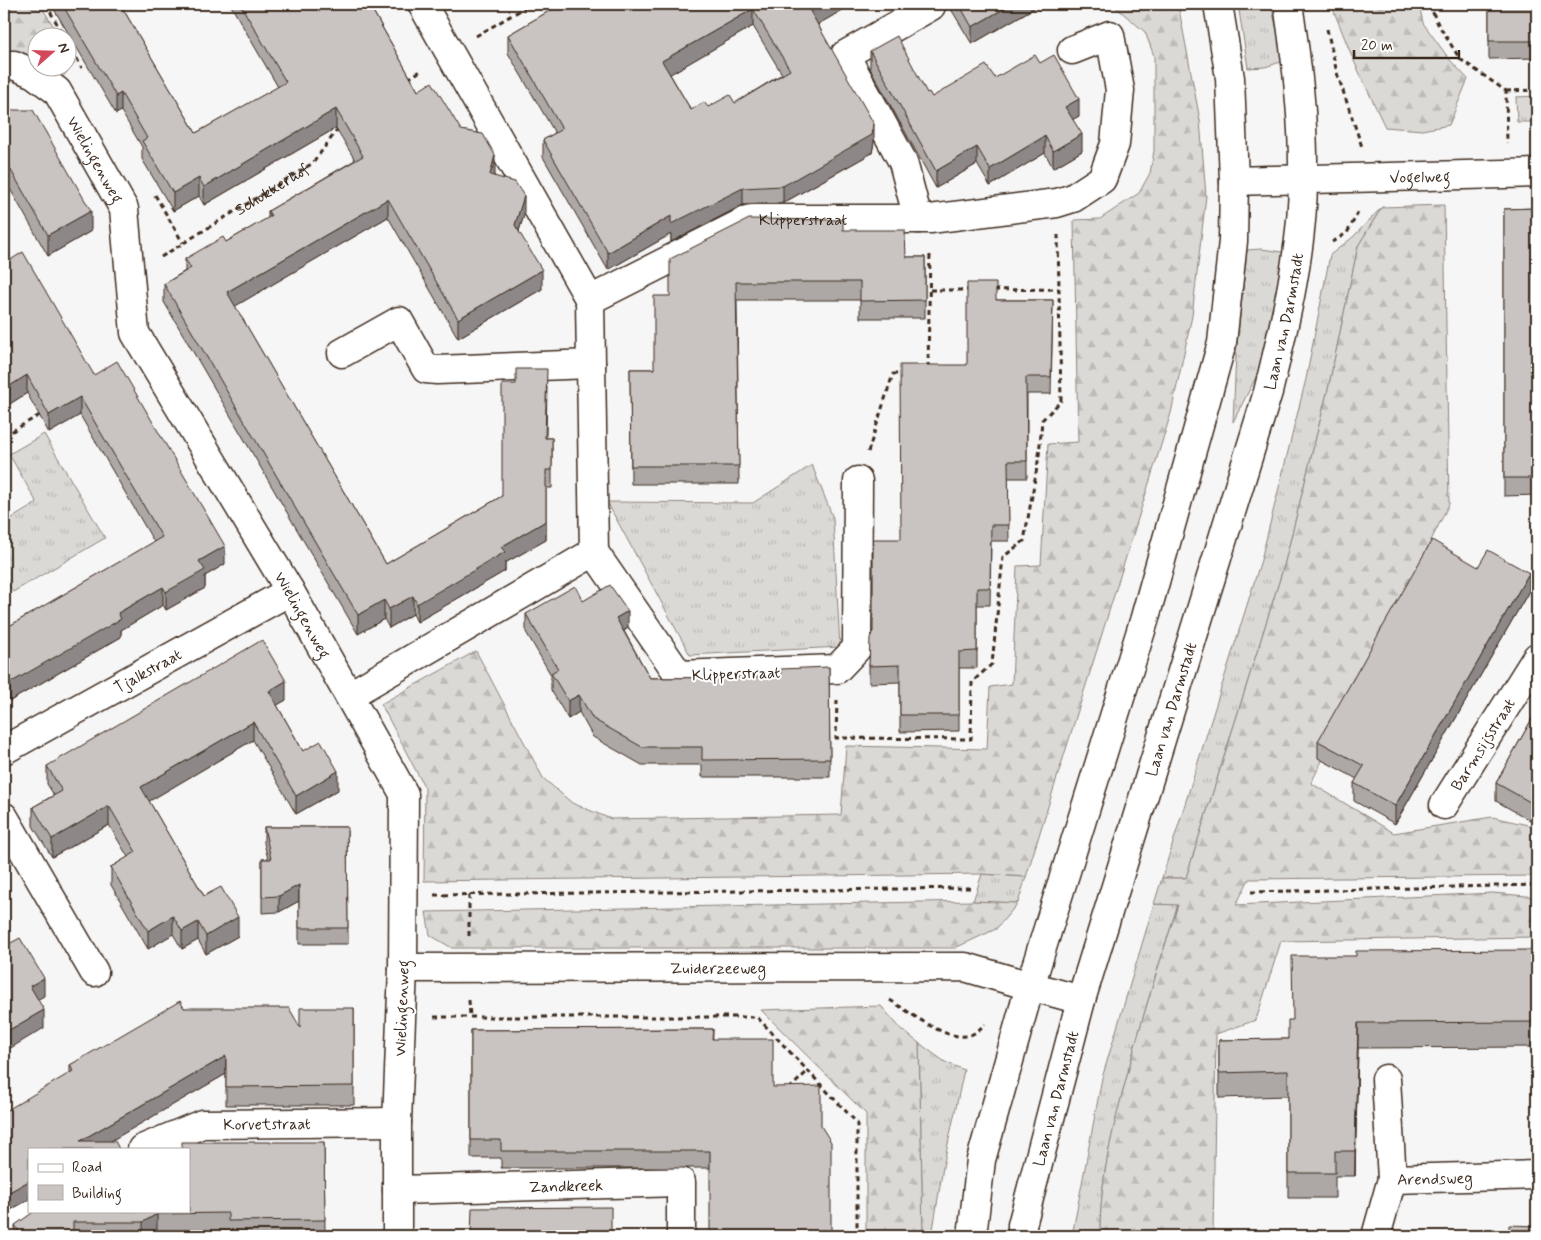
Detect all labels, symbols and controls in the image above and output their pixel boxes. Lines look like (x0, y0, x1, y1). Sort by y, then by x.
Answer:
north arrow (28, 28, 78, 78)
scale bar (1354, 28, 1458, 60)
text: 20 m (1361, 36, 1393, 56)
text: N (53, 40, 73, 55)
street label: Wielingenweg (61, 113, 127, 208)
street label: Schokkerhof (231, 159, 314, 221)
street label: Vogelweg (1389, 166, 1451, 189)
street label: Klipperstraat (759, 210, 847, 231)
street label: Laan van Darmstadt (1260, 252, 1309, 392)
street label: Wielingenweg (269, 568, 335, 663)
street label: Laan van Darmstadt (1141, 640, 1202, 779)
street label: Tjalkstraat (110, 644, 186, 699)
street label: Klipperstraat (691, 662, 781, 687)
street label: Barmsijsstraat (1447, 695, 1521, 795)
street label: Zuiderzeeweg (670, 958, 766, 980)
street label: Wielingenweg (390, 959, 416, 1057)
street label: Laan van Darmstadt (1029, 1029, 1085, 1169)
street label: Korvetstraat (223, 1114, 311, 1136)
legend (28, 1148, 190, 1212)
text: Road (72, 1158, 102, 1178)
street label: Arendsweg (1397, 1168, 1473, 1191)
street label: Zandkreek (528, 1175, 604, 1198)
text: Building (72, 1184, 122, 1205)

